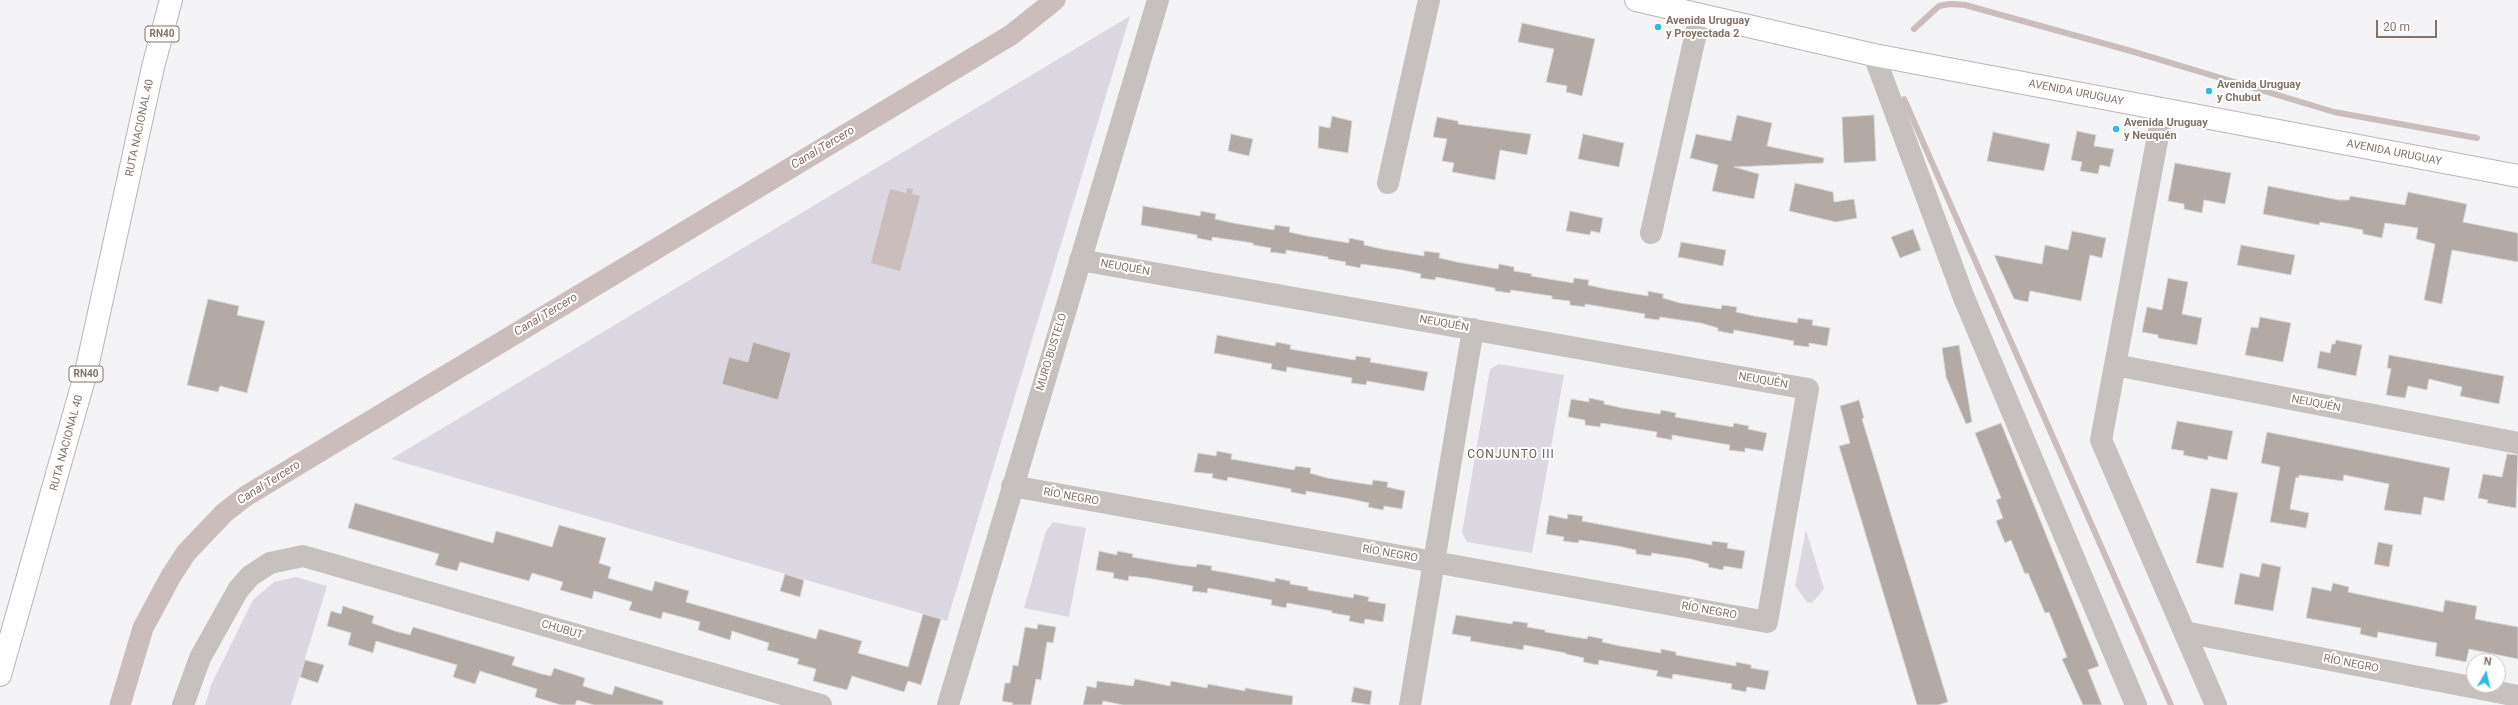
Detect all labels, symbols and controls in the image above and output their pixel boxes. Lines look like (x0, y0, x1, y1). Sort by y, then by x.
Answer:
scale bar (2378, 12, 2439, 38)
place label: Avenida Uruguay y Proyectada 2 (1666, 14, 1750, 40)
text: 20 m (2383, 20, 2410, 34)
marker: Avenida Uruguay y Proyectada 2 (1653, 22, 1663, 32)
road number: RN40 (145, 26, 179, 42)
street label: AVENIDA URUGUAY (2027, 77, 2125, 109)
street label: RUTA NACIONAL 40 (123, 78, 157, 178)
place label: Avenida Uruguay y Chubut (2217, 78, 2301, 104)
marker: Avenida Uruguay y Chubut (2204, 86, 2214, 96)
place label: Avenida Uruguay y Neuquén (2124, 116, 2208, 142)
water label: Canal Tercero (789, 123, 857, 173)
marker: Avenida Uruguay y Neuquén (2111, 124, 2121, 134)
street label: AVENIDA URUGUAY (2345, 137, 2443, 169)
street label: NEUQUÉN (1099, 257, 1151, 279)
water label: Canal Tercero (512, 290, 580, 340)
street label: MURO BUSTELO (1034, 312, 1070, 392)
street label: NEUQUÉN (1418, 313, 1470, 335)
road number: RN40 (69, 366, 103, 382)
street label: NEUQUÉN (1737, 370, 1789, 392)
street label: NEUQUÉN (2290, 393, 2342, 415)
street label: RUTA NACIONAL 40 (48, 394, 86, 492)
district label: CONJUNTO III (1467, 448, 1555, 462)
water label: Canal Tercero (235, 458, 303, 508)
street label: RÍO NEGRO (1042, 486, 1100, 508)
street label: RÍO NEGRO (1361, 543, 1419, 565)
street label: RÍO NEGRO (1680, 600, 1738, 622)
street label: CHUBUT (540, 618, 584, 642)
street label: RÍO NEGRO (2322, 652, 2380, 676)
north arrow (2466, 653, 2506, 693)
text: N (2483, 655, 2493, 669)

